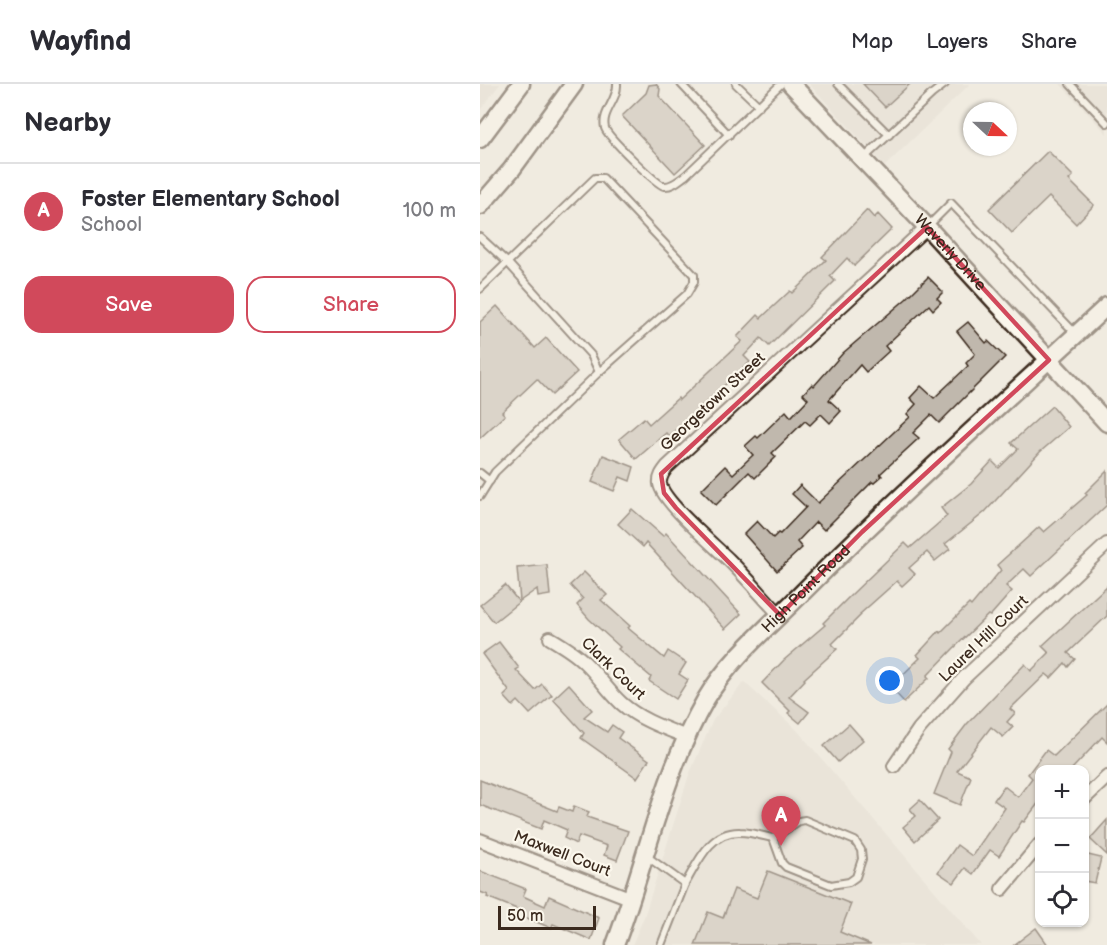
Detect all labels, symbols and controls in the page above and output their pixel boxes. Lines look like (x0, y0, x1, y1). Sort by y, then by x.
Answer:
text: Wayfind (30, 25, 131, 58)
text: Map (851, 29, 893, 54)
text: Layers (926, 29, 988, 54)
text: Share (1021, 29, 1077, 54)
north arrow (963, 102, 1017, 156)
text: Nearby (24, 108, 111, 139)
text: Foster Elementary School (81, 186, 340, 213)
text: A (37, 199, 50, 223)
text: 100 m (403, 199, 456, 223)
street label: Waverly Drive (910, 210, 991, 295)
text: School (81, 213, 142, 237)
button: Save (24, 276, 234, 333)
button: Share (246, 276, 456, 333)
street label: Georgetown Street (657, 349, 769, 455)
street label: High Point Road (758, 541, 854, 637)
street label: Laurel Hill Court (935, 592, 1033, 686)
street label: Clark Court (577, 634, 649, 704)
your location (875, 666, 904, 695)
map controls (1035, 765, 1089, 927)
button: + (1035, 765, 1089, 819)
pin: A (762, 796, 800, 846)
button: − (1035, 819, 1089, 873)
street label: Maxwell Court (511, 827, 613, 881)
button: locate (1035, 873, 1089, 927)
scale bar (498, 903, 596, 930)
text: 50 m (507, 907, 543, 926)

